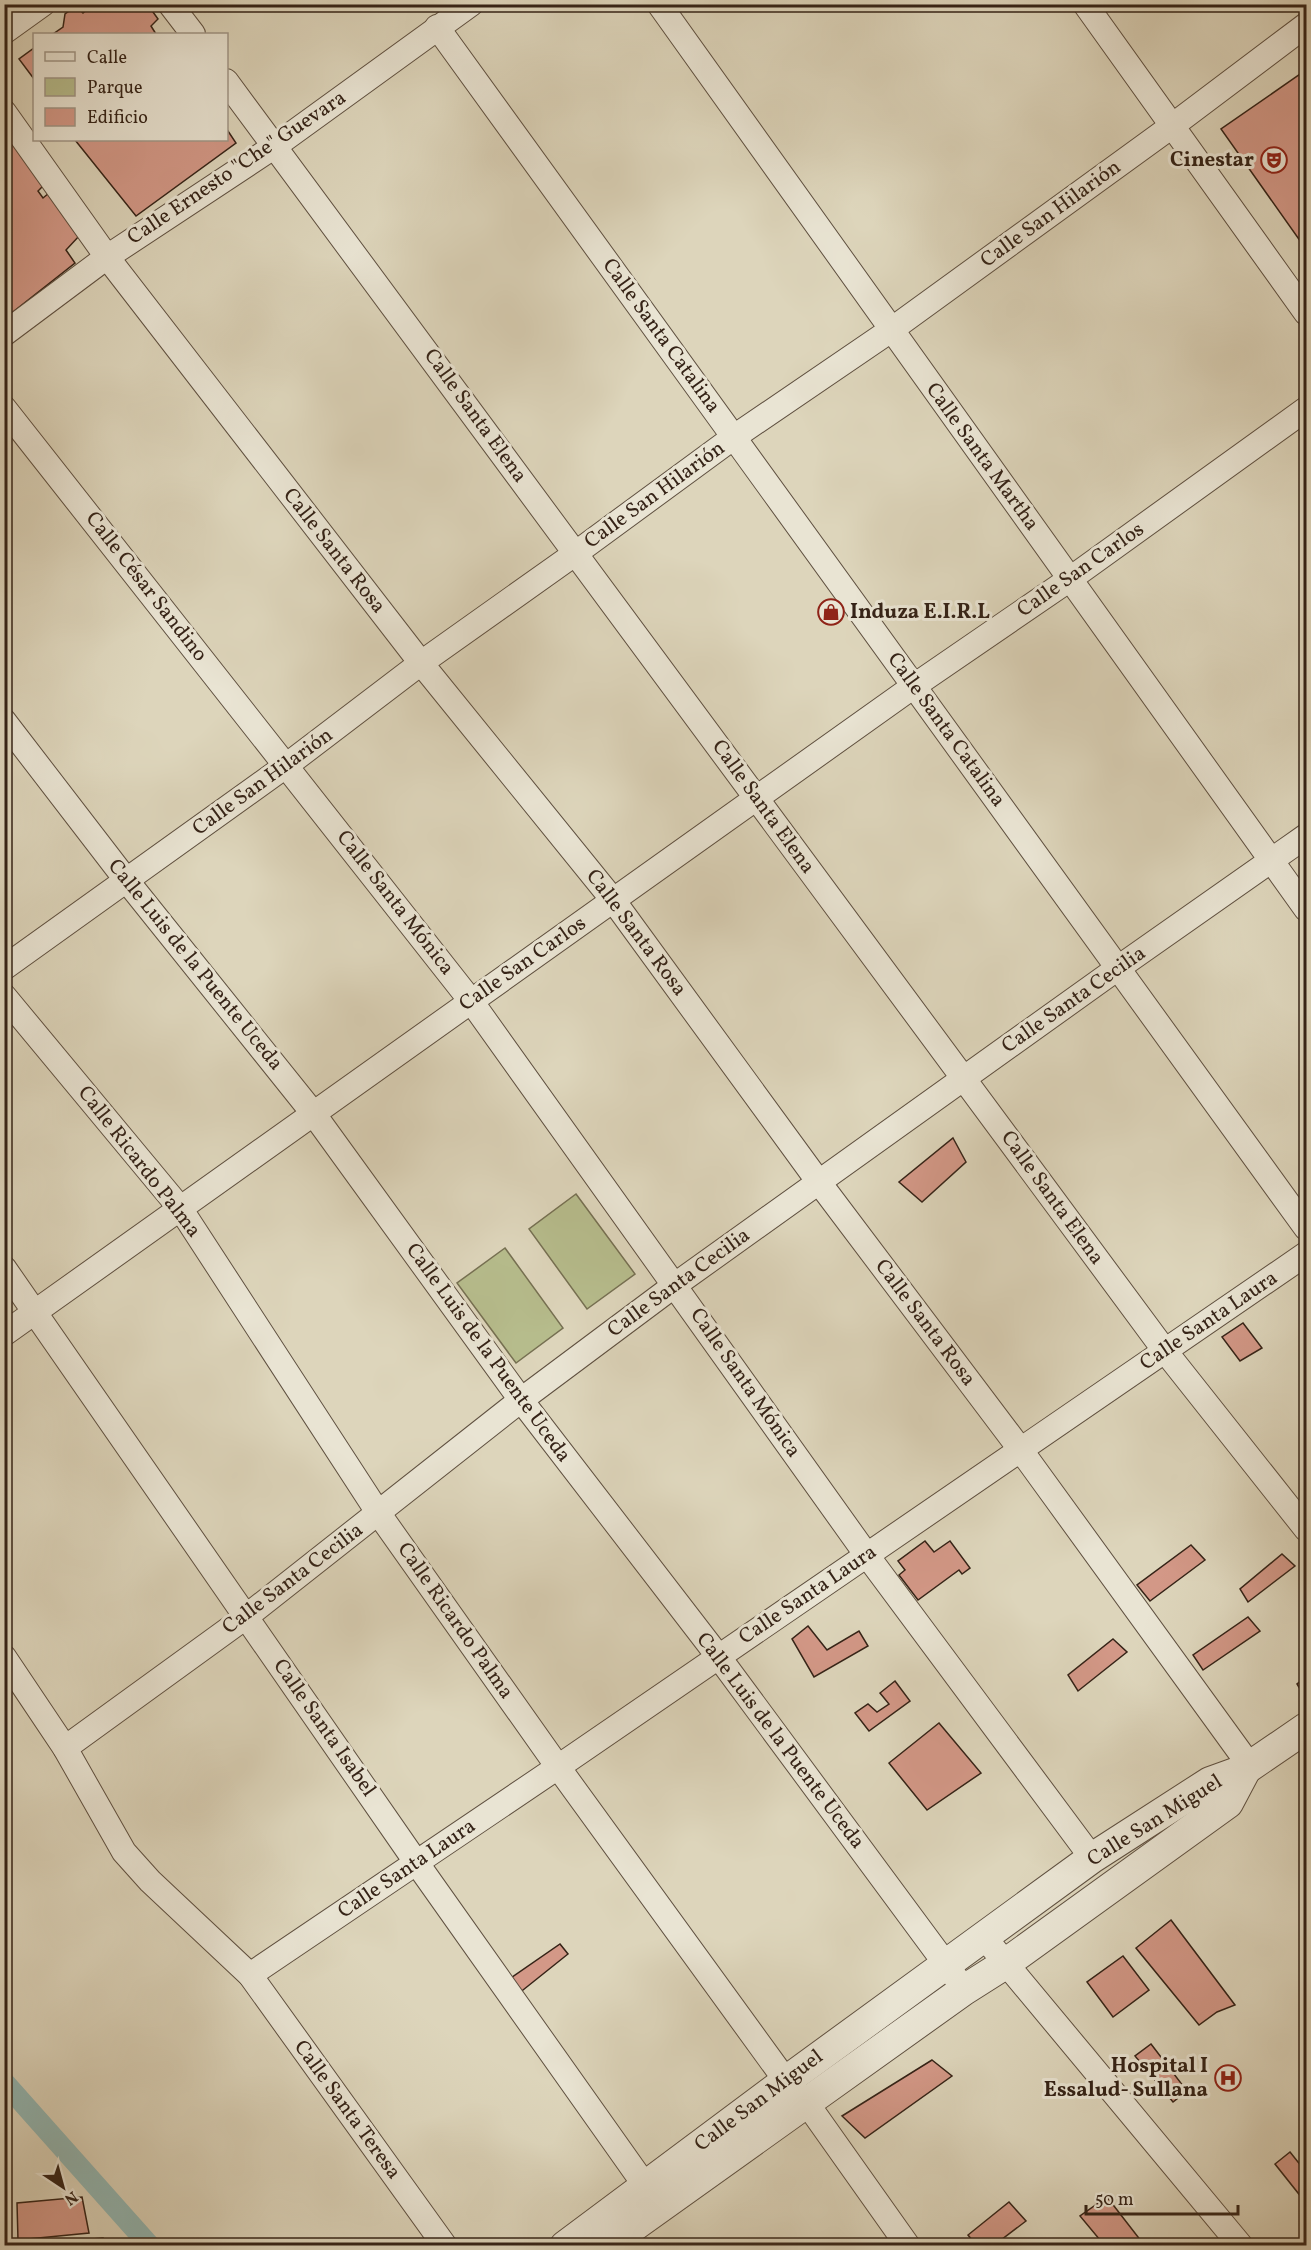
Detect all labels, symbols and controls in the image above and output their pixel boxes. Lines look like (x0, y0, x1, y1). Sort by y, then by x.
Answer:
legend (33, 33, 228, 141)
text: Calle (87, 46, 127, 71)
text: Parque (87, 76, 142, 101)
street label: Calle Ernesto "Che" Guevara (122, 84, 352, 252)
text: Edificio (87, 106, 148, 131)
theatre icon: Cinestar (1259, 145, 1289, 175)
place label: Cinestar (1170, 146, 1254, 175)
street label: Calle San Hilarión (975, 153, 1127, 275)
street label: Calle Santa Catalina (595, 253, 727, 419)
street label: Calle Santa Elena (416, 343, 534, 489)
street label: Calle Santa Martha (918, 377, 1046, 537)
street label: Calle San Hilarión (579, 434, 731, 556)
street label: Calle Santa Rosa (276, 482, 392, 620)
street label: Calle César Sandino (78, 506, 214, 668)
street label: Calle San Carlos (1012, 515, 1150, 625)
shop icon: Induza E.I.R.L (816, 597, 846, 627)
place label: Induza E.I.R.L (850, 598, 990, 627)
street label: Calle Santa Catalina (880, 647, 1012, 813)
street label: Calle San Hilarión (187, 721, 339, 843)
street label: Calle Santa Elena (704, 734, 822, 880)
street label: Calle Santa Mónica (329, 825, 461, 981)
street label: Calle Luis de la Puente Uceda (100, 853, 290, 1077)
street label: Calle Santa Rosa (579, 864, 693, 1002)
street label: Calle San Carlos (454, 909, 592, 1019)
street label: Calle Santa Cecilia (996, 939, 1152, 1061)
street label: Calle Ricardo Palma (70, 1080, 208, 1244)
street label: Calle Santa Elena (993, 1125, 1111, 1271)
street label: Calle Santa Cecilia (602, 1221, 756, 1345)
street label: Calle Luis de la Puente Uceda (399, 1237, 577, 1469)
street label: Calle Santa Rosa (868, 1254, 982, 1392)
street label: Calle Santa Laura (1134, 1264, 1284, 1378)
street label: Calle Santa Mónica (682, 1302, 808, 1464)
street label: Calle Santa Cecilia (216, 1516, 370, 1642)
street label: Calle Ricardo Palma (390, 1537, 520, 1705)
street label: Calle Santa Laura (733, 1538, 883, 1652)
street label: Calle Luis de la Puente Uceda (689, 1627, 871, 1855)
street label: Calle Santa Isabel (266, 1653, 382, 1803)
street label: Calle San Miguel (1082, 1768, 1228, 1874)
street label: Calle Santa Laura (332, 1812, 482, 1926)
street label: Calle Santa Teresa (287, 2034, 407, 2186)
street label: Calle San Miguel (689, 2043, 829, 2159)
place label: Hospital I Essalud- Sullana (1044, 2052, 1208, 2105)
hospital icon: Hospital I Essalud- Sullana (1213, 2063, 1243, 2093)
north arrow (33, 2157, 93, 2217)
scale bar (1086, 2178, 1238, 2216)
text: N (59, 2185, 82, 2210)
text: 50 m (1095, 2188, 1134, 2213)

